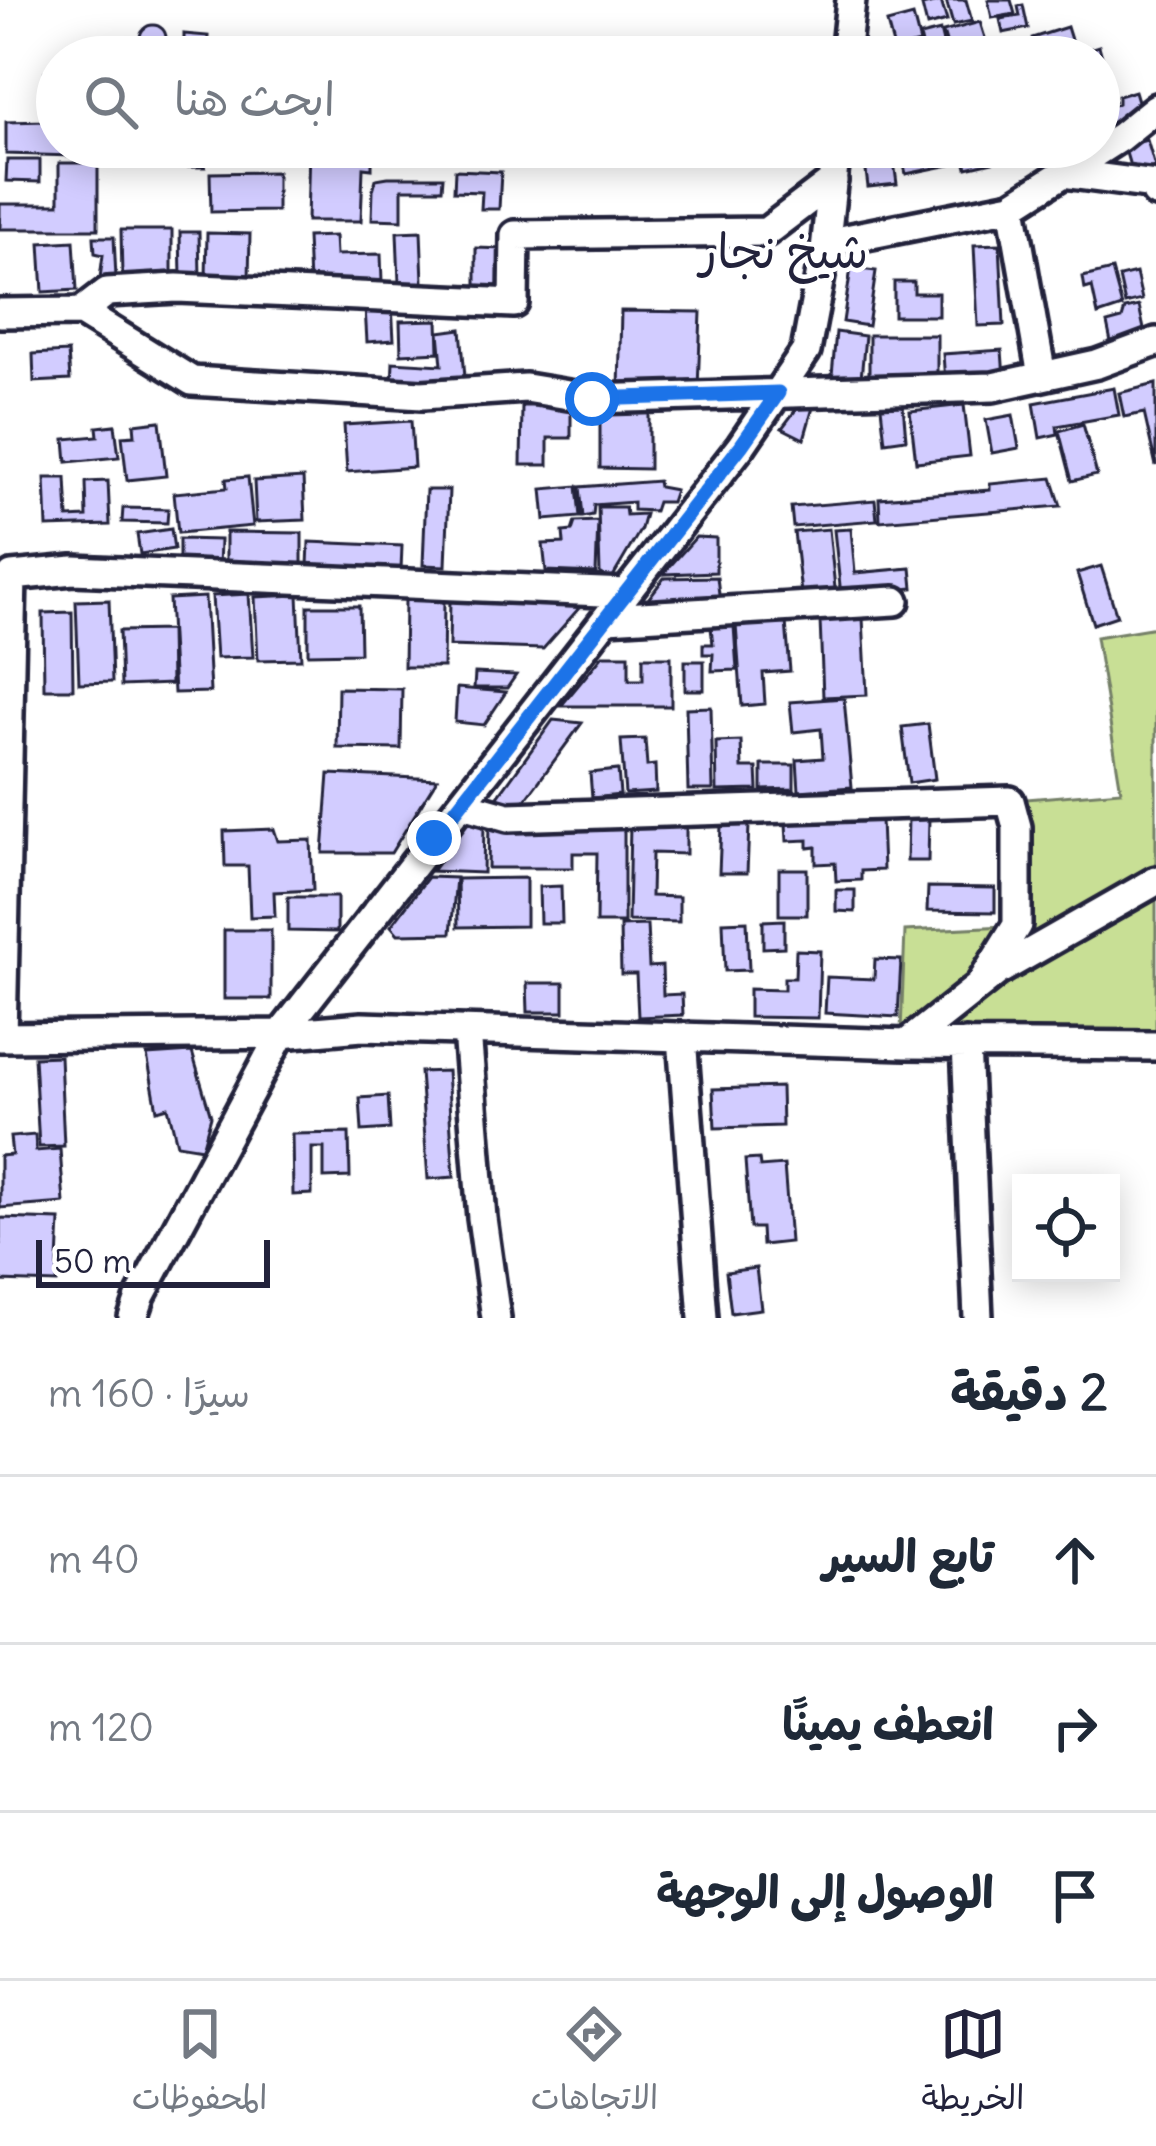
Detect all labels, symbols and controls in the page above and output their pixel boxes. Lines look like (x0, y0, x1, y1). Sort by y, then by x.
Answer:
search box (36, 36, 1120, 168)
icon: search (78, 69, 144, 135)
text: ابحث هنا (174, 71, 335, 127)
district label: شيخ نجار (697, 221, 868, 284)
route start (565, 372, 619, 426)
route end (407, 811, 461, 865)
map controls (1012, 1174, 1120, 1282)
button: locate (1012, 1174, 1120, 1282)
scale bar (36, 1234, 270, 1287)
text: 50 m (54, 1240, 131, 1282)
text: 2 دقيقة (950, 1360, 1108, 1424)
text: سيرًا · 160 m (48, 1369, 250, 1418)
icon: ahead (1042, 1527, 1108, 1593)
text: تابع السير (823, 1528, 994, 1584)
text: 40 m (48, 1535, 140, 1584)
icon: right (1042, 1695, 1108, 1761)
text: انعطف يمينًا (782, 1696, 994, 1752)
text: 120 m (48, 1703, 154, 1752)
icon: arrive (1042, 1863, 1108, 1929)
text: الوصول إلى الوجهة (656, 1864, 994, 1920)
tab: المحفوظات (132, 2001, 268, 2127)
tab: الاتجاهات (531, 2001, 658, 2127)
tab: الخريطة (921, 2001, 1024, 2127)

